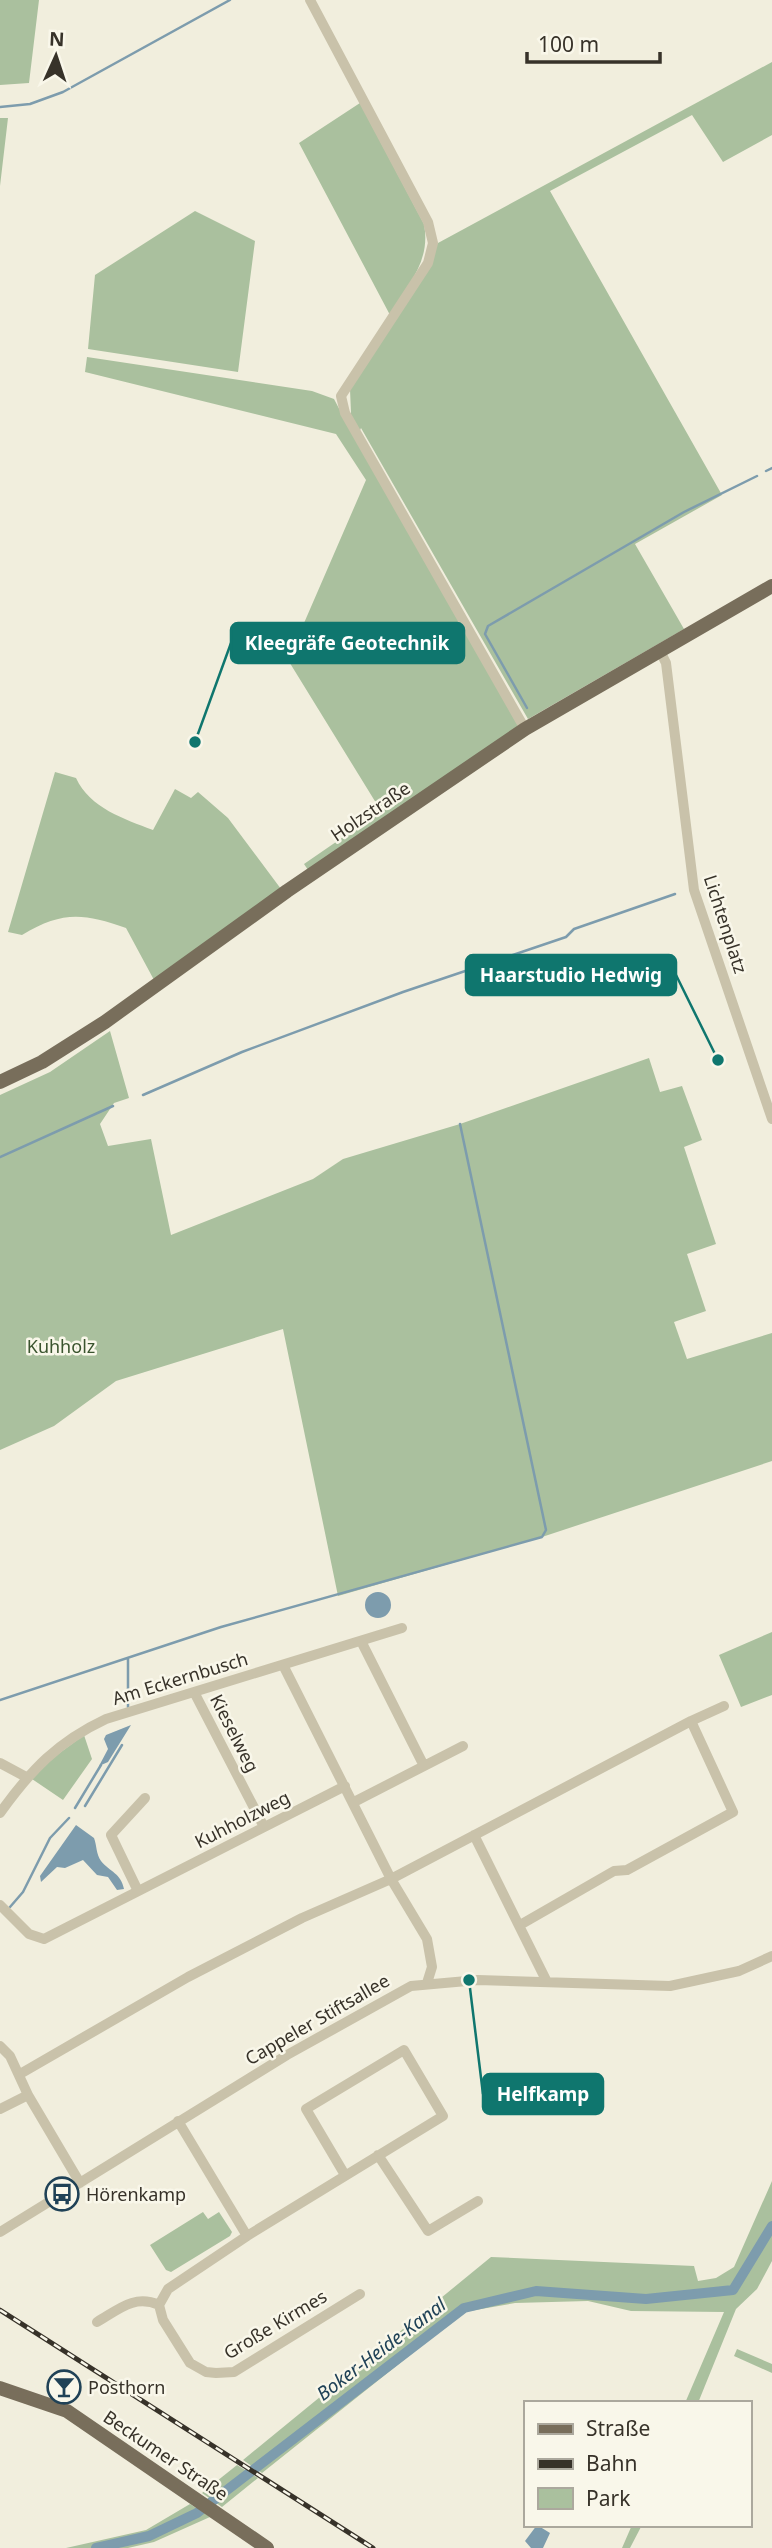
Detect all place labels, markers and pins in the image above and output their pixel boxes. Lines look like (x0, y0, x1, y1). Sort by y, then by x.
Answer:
callout: Kleegräfe Geotechnik (231, 623, 464, 663)
callout: Haarstudio Hedwig (466, 955, 676, 995)
callout: Helfkamp (483, 2074, 603, 2114)
bus stop icon: Hörenkamp (43, 2175, 81, 2213)
place label: Hörenkamp (86, 2182, 186, 2206)
bar icon: Posthorn (45, 2368, 83, 2406)
place label: Posthorn (88, 2375, 165, 2399)

